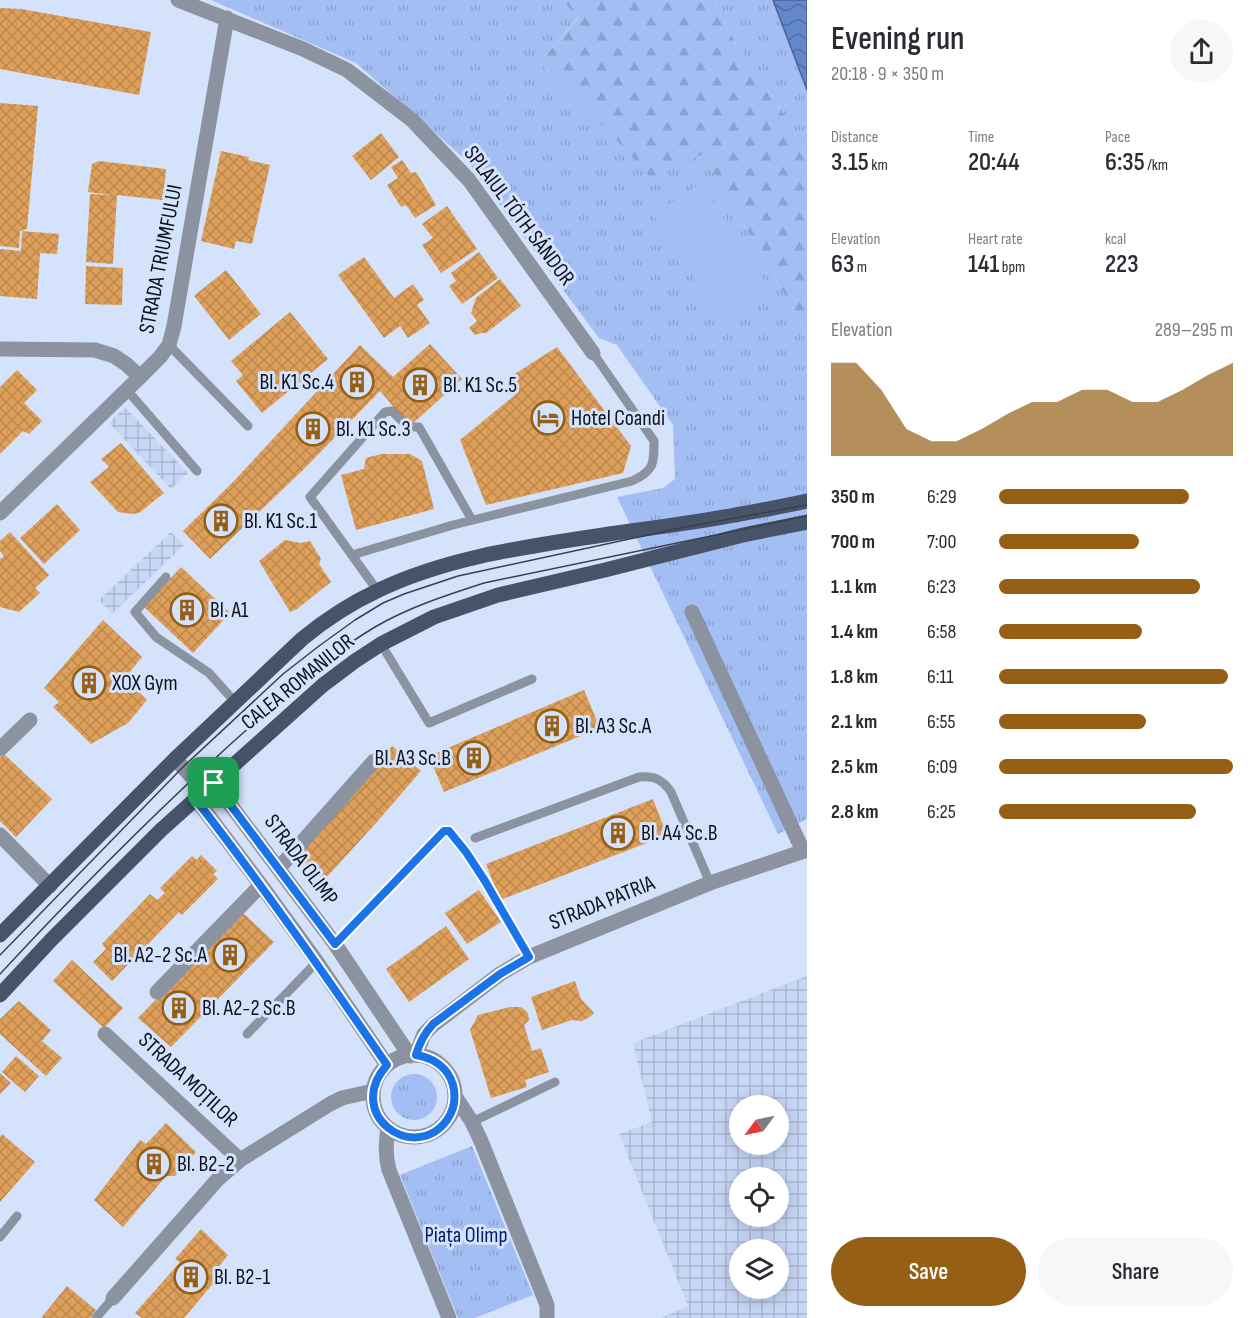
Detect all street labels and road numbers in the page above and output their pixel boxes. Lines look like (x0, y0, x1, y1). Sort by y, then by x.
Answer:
street label: SPLAIUL TÓTH SÁNDOR (458, 141, 580, 291)
street label: STRADA TRIUMFULUI (133, 182, 189, 336)
street label: CALEA ROMANILOR (236, 628, 360, 736)
street label: STRADA OLIMP (258, 809, 344, 911)
street label: STRADA PATRIA (545, 869, 659, 936)
street label: STRADA MOȚILOR (132, 1027, 244, 1133)

